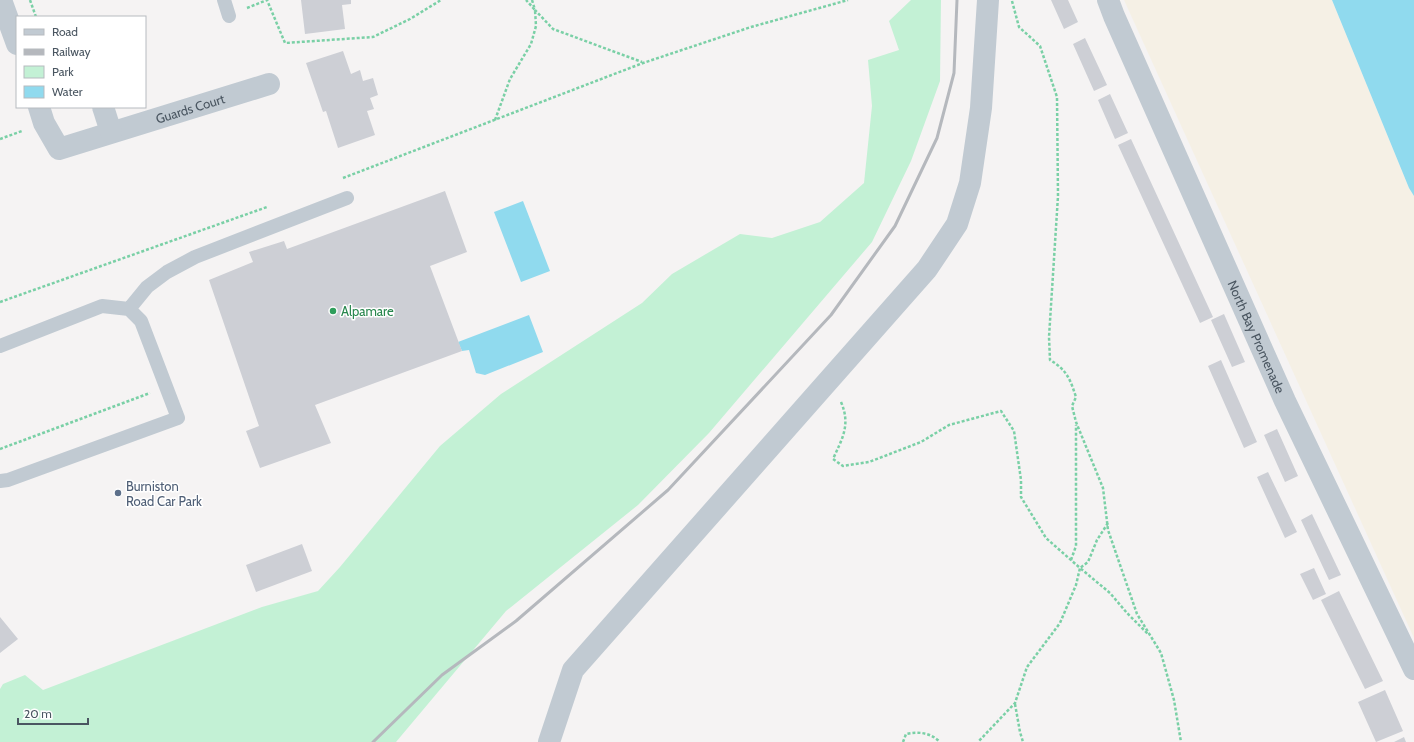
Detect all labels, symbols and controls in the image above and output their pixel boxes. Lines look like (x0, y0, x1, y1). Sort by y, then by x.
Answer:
legend (16, 16, 146, 108)
text: Road (52, 24, 78, 39)
text: Railway (52, 44, 90, 59)
text: Park (52, 64, 74, 79)
text: Water (52, 84, 83, 99)
street label: Guards Court (154, 90, 227, 127)
street label: North Bay Promenade (1224, 278, 1289, 396)
place label: Alpamare (341, 303, 394, 319)
marker: Alpamare (328, 306, 338, 316)
place label: Burniston Road Car Park (126, 478, 202, 509)
marker: Burniston Road Car Park (113, 488, 123, 498)
scale bar (18, 700, 88, 726)
text: 20 m (24, 706, 52, 721)

